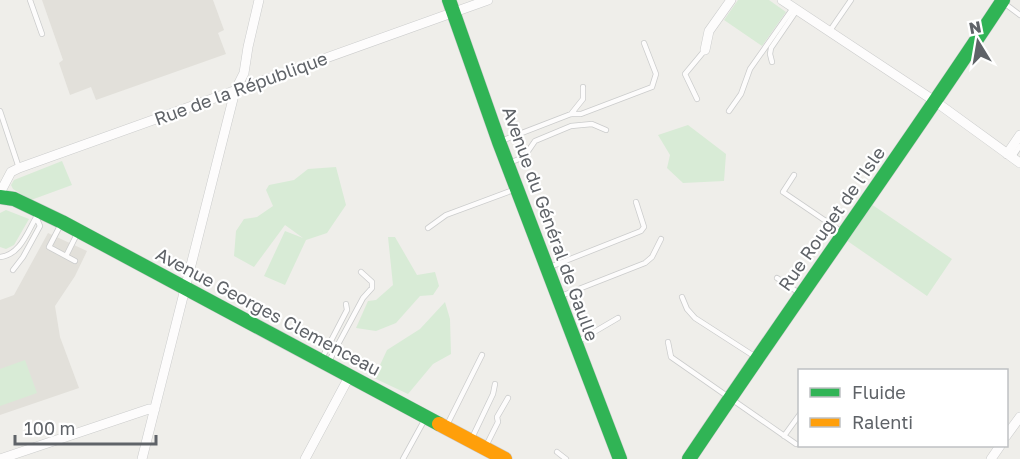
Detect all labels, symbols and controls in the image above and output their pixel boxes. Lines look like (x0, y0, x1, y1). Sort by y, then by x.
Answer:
north arrow (948, 12, 1008, 72)
text: N (967, 16, 983, 38)
street label: Rue de la République (151, 46, 330, 130)
street label: Avenue du Général de Gaulle (498, 103, 604, 344)
street label: Rue Rouget de l'Isle (773, 142, 889, 295)
street label: Avenue Georges Clemenceau (152, 242, 385, 380)
legend (798, 369, 1008, 447)
text: Fluide (852, 381, 906, 403)
scale bar (15, 408, 156, 446)
text: Ralenti (852, 411, 913, 433)
text: 100 m (24, 417, 75, 439)

